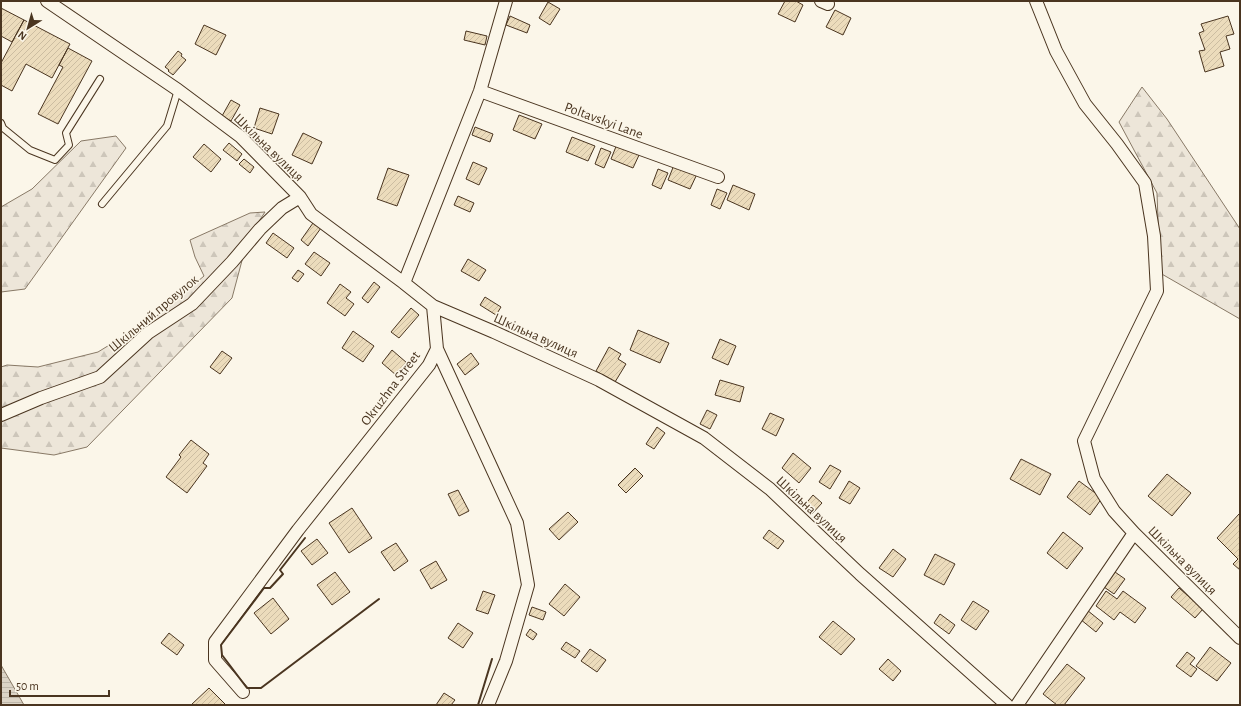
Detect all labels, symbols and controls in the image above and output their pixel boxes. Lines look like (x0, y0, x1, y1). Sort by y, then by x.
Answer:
north arrow (8, 8, 48, 48)
text: N (16, 29, 29, 42)
street label: Poltavskyi Lane (562, 100, 645, 142)
street label: Шкільна вулиця (231, 111, 306, 184)
street label: Шкільний провулок (106, 272, 202, 355)
street label: Шкільна вулиця (491, 311, 580, 361)
street label: Okruzhna Street (358, 349, 423, 428)
street label: Шкільна вулиця (773, 474, 849, 546)
street label: Шкільна вулиця (1145, 524, 1219, 598)
scale bar (10, 672, 109, 698)
text: 50 m (16, 680, 39, 692)

